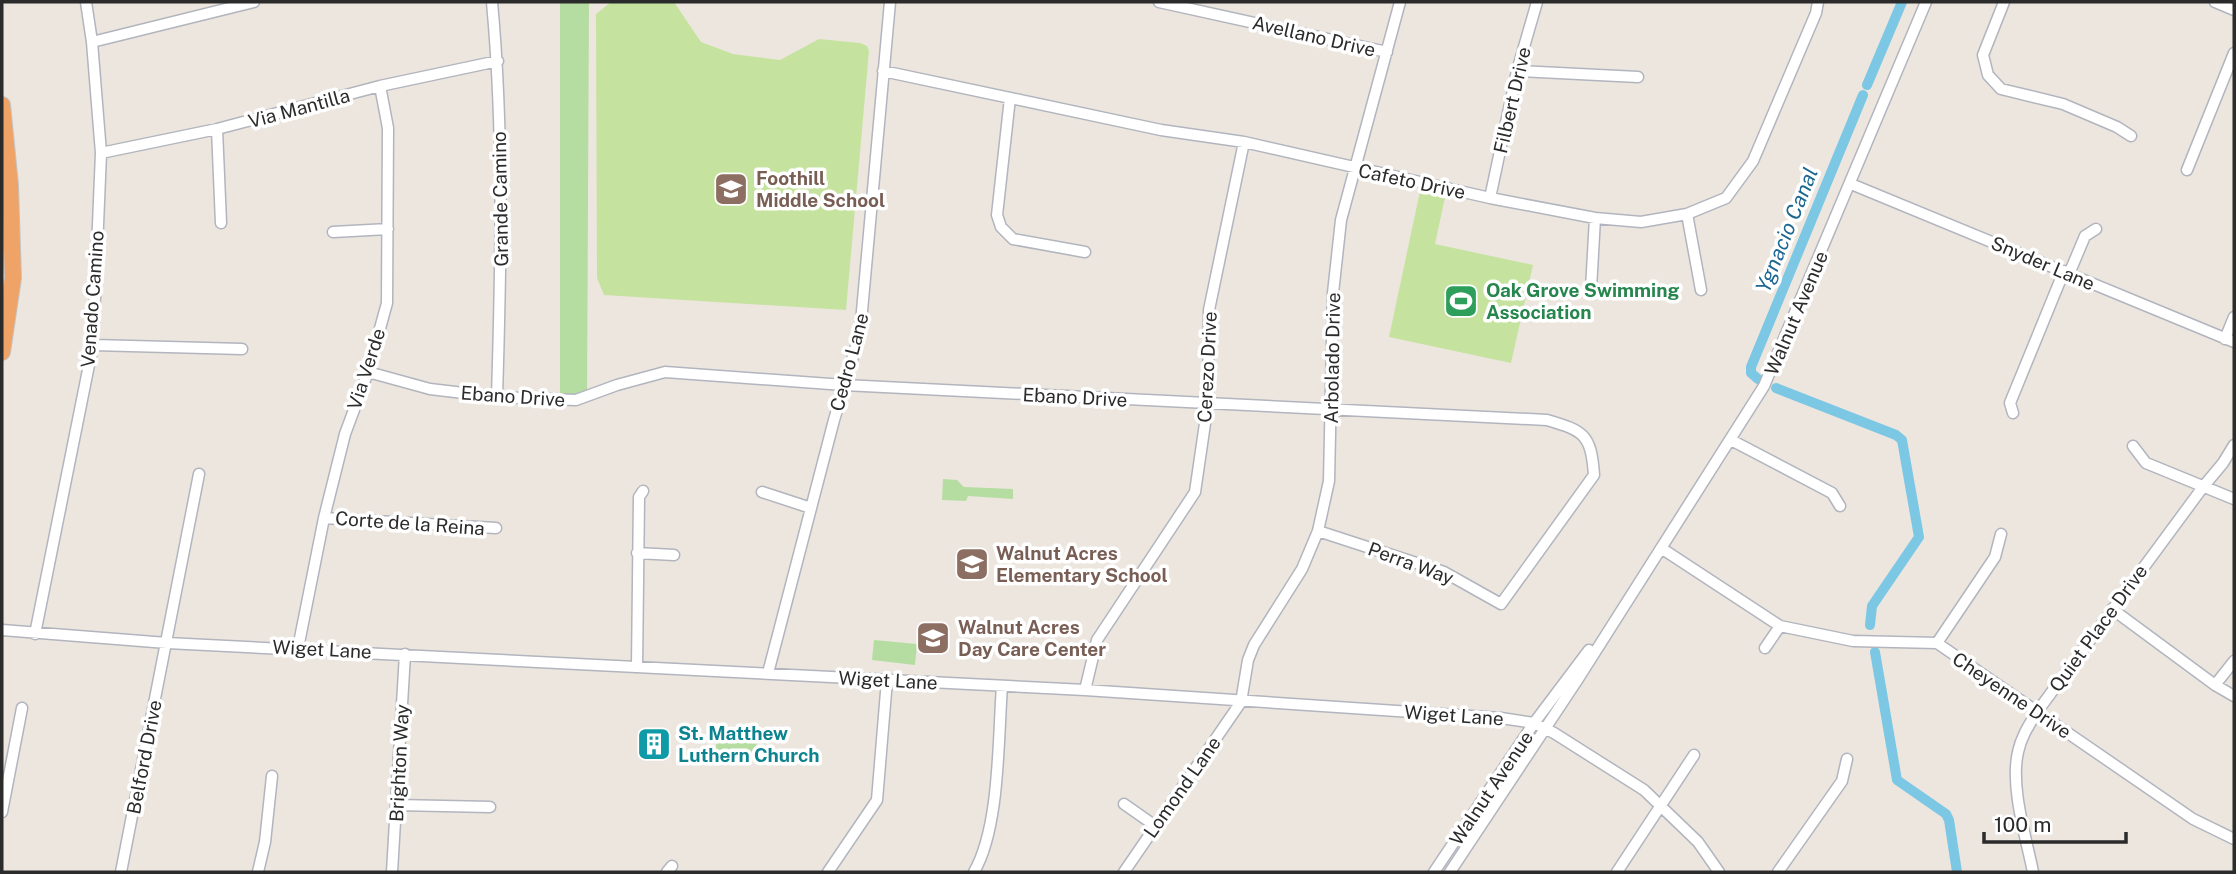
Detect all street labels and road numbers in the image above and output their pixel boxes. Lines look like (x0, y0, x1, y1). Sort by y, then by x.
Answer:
street label: Avellano Drive (1250, 11, 1378, 61)
street label: Filbert Drive (1489, 45, 1535, 155)
street label: Via Mantilla (246, 84, 352, 132)
street label: Grande Camino (488, 131, 512, 267)
street label: Cafeto Drive (1357, 159, 1467, 203)
street label: Venado Camino (76, 230, 108, 368)
street label: Snyder Lane (1988, 231, 2098, 295)
street label: Walnut Avenue (1760, 248, 1832, 378)
street label: Arbolado Drive (1320, 292, 1344, 424)
street label: Cedro Lane (825, 311, 873, 413)
street label: Cerezo Drive (1193, 311, 1221, 423)
street label: Via Verde (343, 326, 389, 412)
street label: Ebano Drive (460, 381, 566, 411)
street label: Ebano Drive (1022, 383, 1128, 411)
street label: Corte de la Reina (334, 507, 486, 539)
street label: Perra Way (1365, 537, 1457, 589)
street label: Quiet Place Drive (2045, 560, 2151, 696)
street label: Wiget Lane (272, 635, 372, 663)
street label: Cheyenne Drive (1949, 647, 2075, 743)
street label: Wiget Lane (838, 666, 938, 694)
street label: Belford Drive (122, 698, 166, 816)
street label: Wiget Lane (1404, 701, 1504, 729)
street label: Brighton Way (385, 704, 413, 822)
street label: Walnut Avenue (1445, 727, 1537, 849)
street label: Lomond Lane (1139, 732, 1225, 842)

